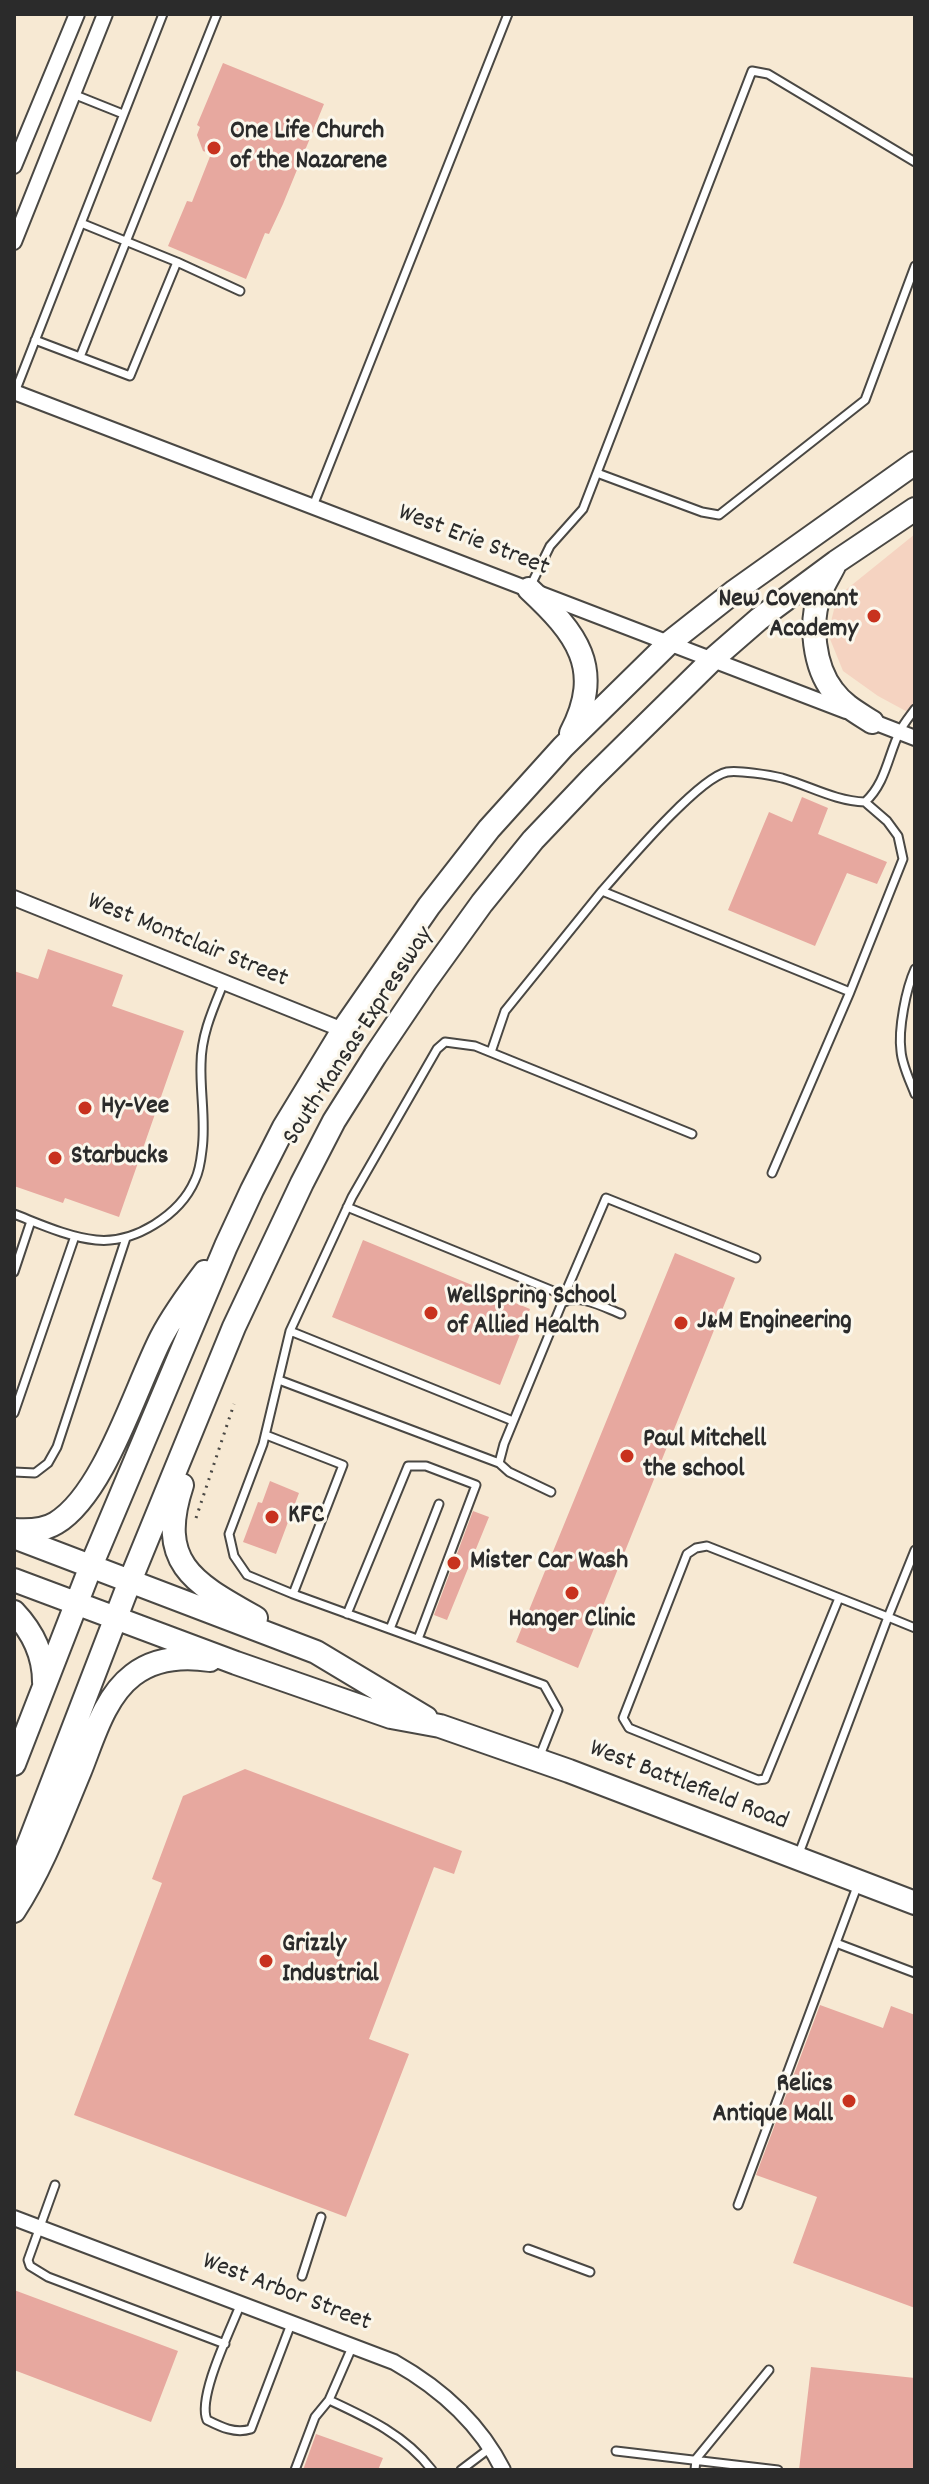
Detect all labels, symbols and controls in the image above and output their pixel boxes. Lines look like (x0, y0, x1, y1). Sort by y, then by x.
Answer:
place label: One Life Church of the Nazarene (230, 117, 387, 178)
marker: One Life Church of the Nazarene (205, 139, 223, 157)
street label: West Erie Street (393, 499, 553, 585)
place label: New Covenant Academy (719, 585, 858, 646)
marker: New Covenant Academy (865, 607, 883, 625)
street label: West Montclair Street (82, 888, 292, 996)
street label: South Kansas Expressway (278, 922, 442, 1152)
place label: Hy-Vee (101, 1092, 169, 1124)
marker: Hy-Vee (76, 1099, 94, 1117)
place label: Starbucks (71, 1142, 168, 1174)
marker: Starbucks (46, 1149, 64, 1167)
place label: WellSpring School of Allied Health (447, 1282, 616, 1344)
marker: WellSpring School of Allied Health (422, 1304, 440, 1322)
place label: J&M Engineering (697, 1307, 852, 1339)
marker: J&M Engineering (672, 1314, 690, 1332)
place label: Paul Mitchell the school (643, 1425, 766, 1486)
marker: Paul Mitchell the school (618, 1447, 636, 1465)
place label: KFC (288, 1501, 324, 1533)
marker: KFC (263, 1508, 281, 1526)
place label: Mister Car Wash (470, 1547, 628, 1579)
marker: Mister Car Wash (445, 1554, 463, 1572)
marker: Hanger Clinic (563, 1584, 581, 1602)
place label: Hanger Clinic (509, 1605, 635, 1637)
street label: West Battlefield Road (584, 1735, 792, 1839)
place label: Grizzly Industrial (282, 1930, 379, 1992)
marker: Grizzly Industrial (257, 1952, 275, 1970)
place label: Relics Antique Mall (712, 2070, 833, 2132)
marker: Relics Antique Mall (840, 2092, 858, 2110)
street label: West Arbor Street (197, 2247, 375, 2341)

